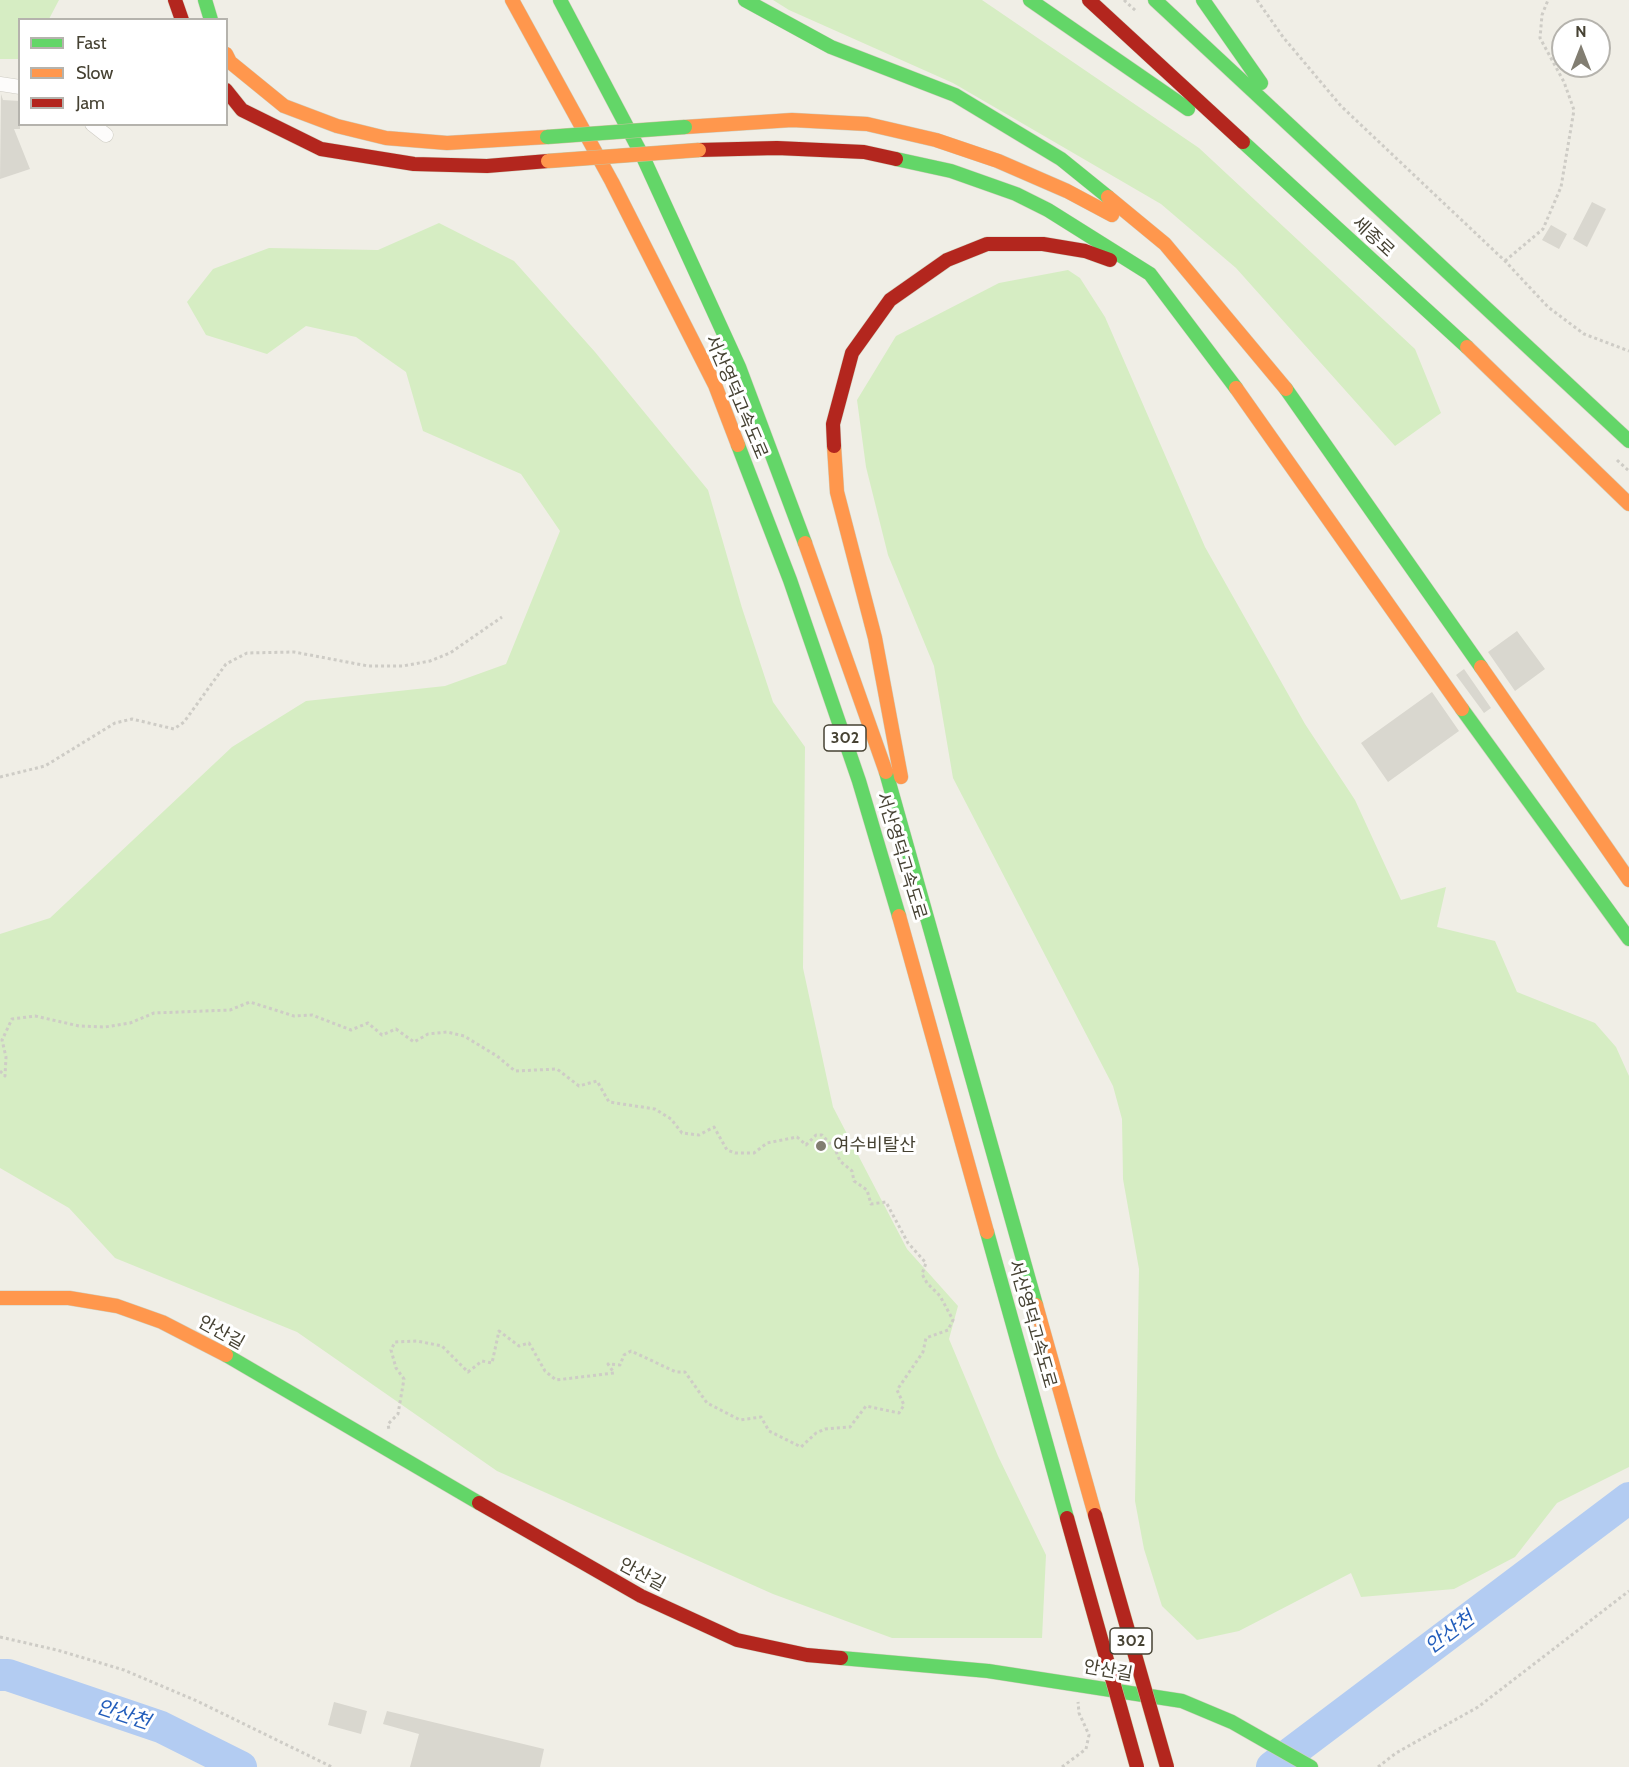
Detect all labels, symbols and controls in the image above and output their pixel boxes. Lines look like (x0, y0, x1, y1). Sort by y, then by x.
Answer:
legend (18, 18, 228, 126)
north arrow (1551, 18, 1611, 78)
text: N (1575, 22, 1587, 41)
text: Fast (76, 32, 107, 54)
text: Slow (76, 62, 113, 84)
text: Jam (76, 92, 105, 114)
street label: 세종로 (1347, 212, 1399, 262)
street label: 서산영덕고속도로 (700, 332, 772, 462)
road number: 302 (824, 725, 866, 751)
street label: 서산영덕고속도로 (871, 789, 931, 923)
place label: 여수비탈산 (833, 1135, 916, 1157)
marker: 여수비탈산 (814, 1139, 828, 1153)
street label: 서산영덕고속도로 (1003, 1257, 1061, 1391)
street label: 안산길 (194, 1312, 248, 1354)
street label: 안산길 (615, 1554, 669, 1596)
water label: 안산천 (1421, 1607, 1479, 1659)
road number: 302 (1110, 1628, 1152, 1654)
street label: 안산길 (1082, 1656, 1134, 1686)
water label: 안산천 (93, 1695, 153, 1735)

